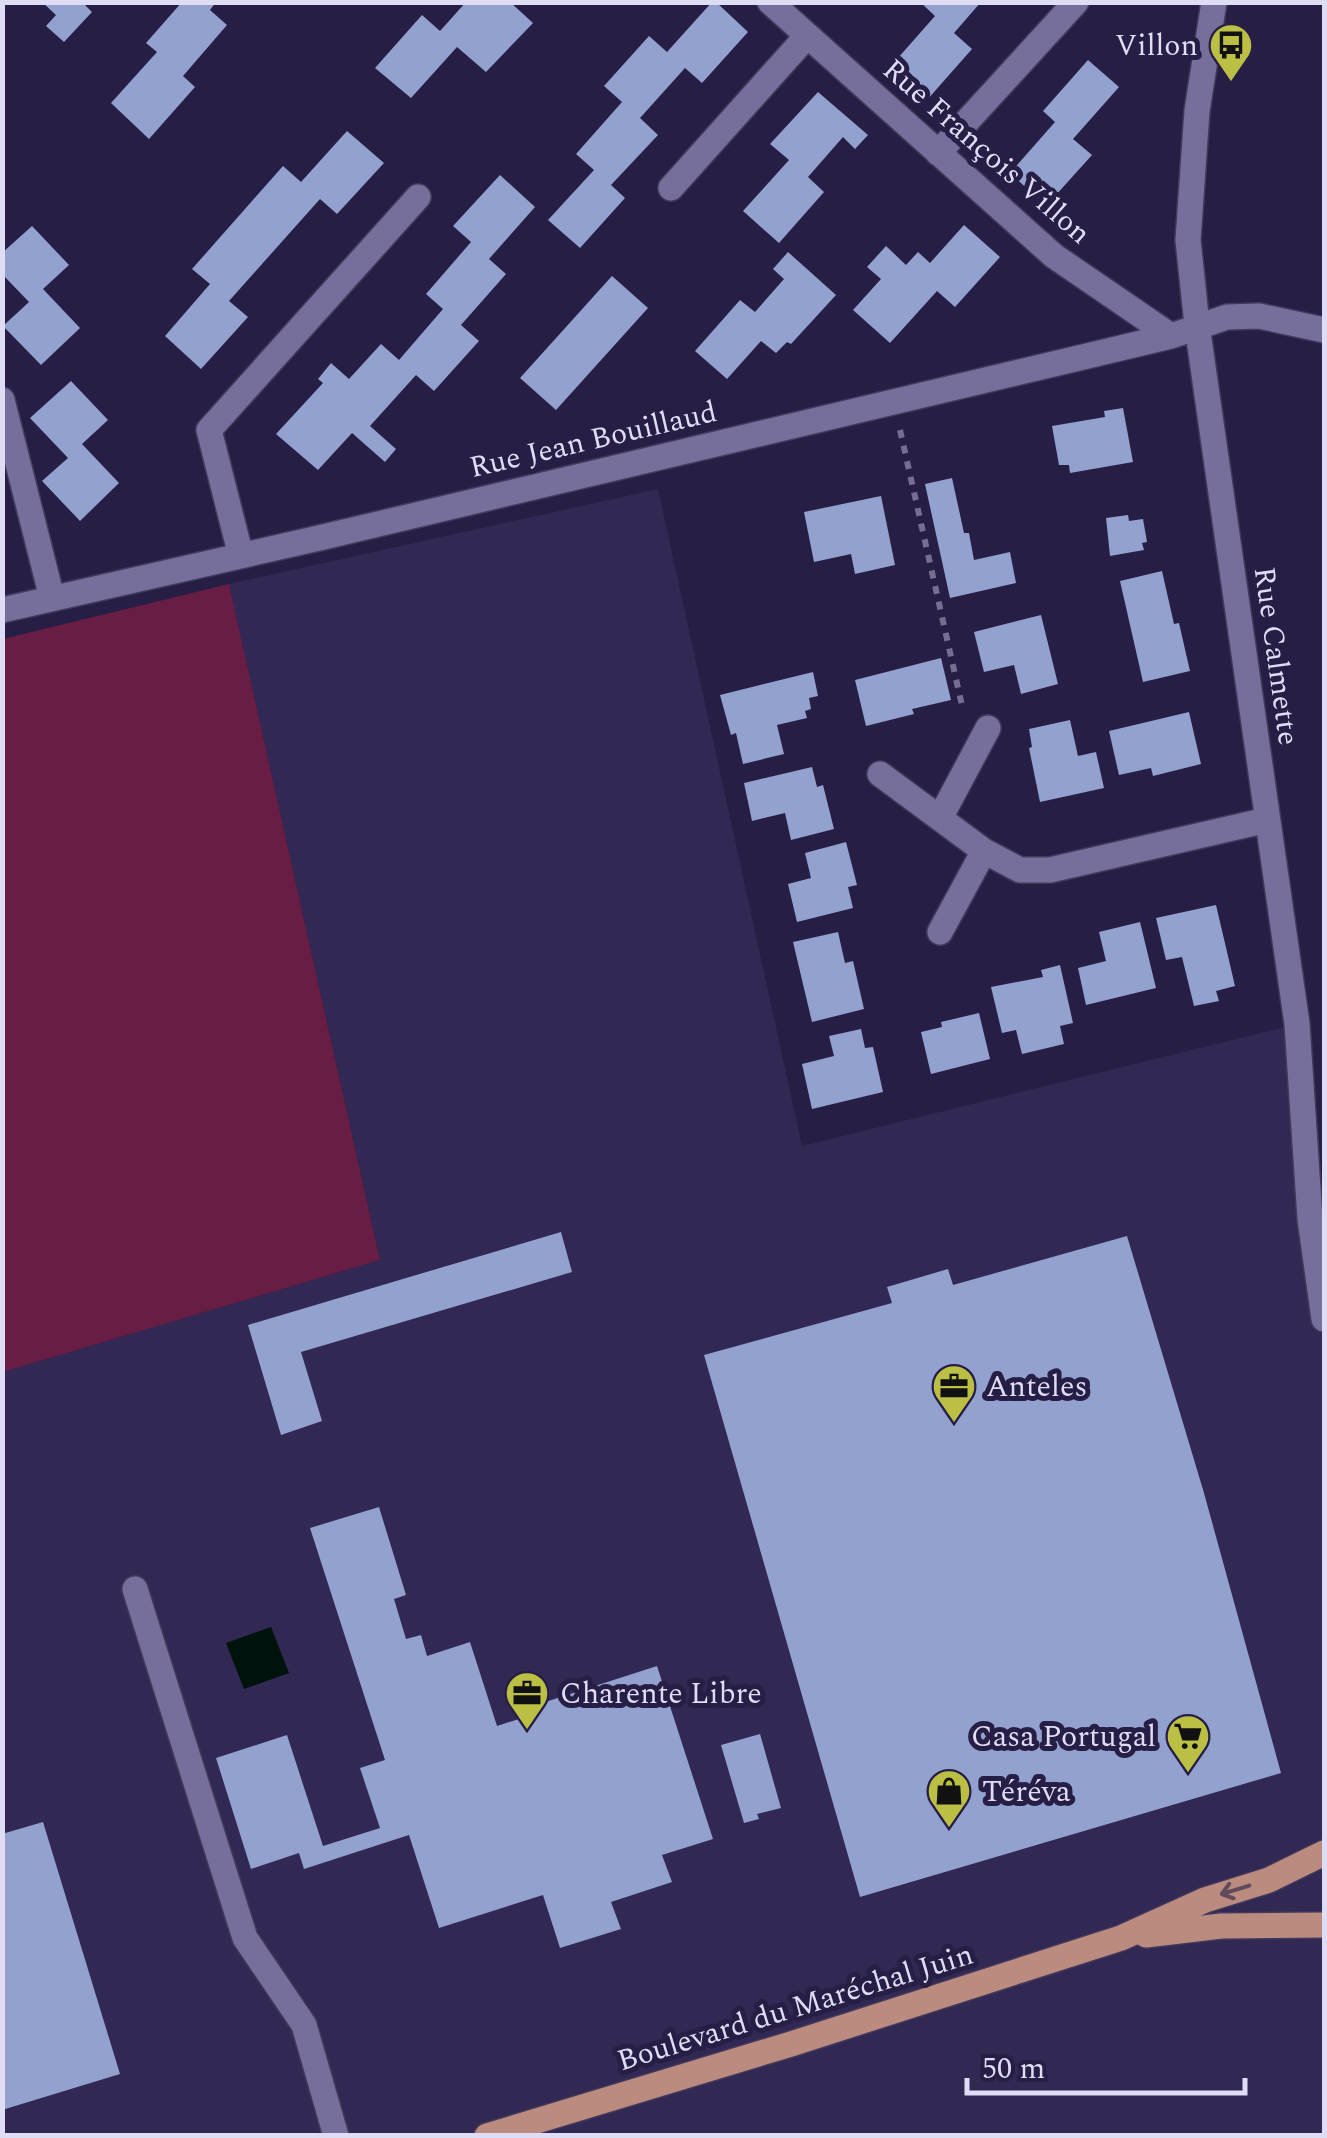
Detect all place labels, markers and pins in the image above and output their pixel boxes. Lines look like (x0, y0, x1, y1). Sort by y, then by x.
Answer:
bus stop icon: Villon (1208, 22, 1254, 83)
place label: Villon (1115, 23, 1198, 69)
office icon: Anteles (931, 1363, 977, 1424)
place label: Anteles (986, 1364, 1087, 1410)
office icon: Charente Libre (504, 1670, 550, 1731)
place label: Charente Libre (560, 1671, 762, 1717)
supermarket icon: Casa Portugal (1165, 1713, 1211, 1774)
place label: Casa Portugal (971, 1714, 1156, 1760)
shop icon: Téréva (926, 1768, 972, 1829)
place label: Téréva (982, 1769, 1071, 1815)

